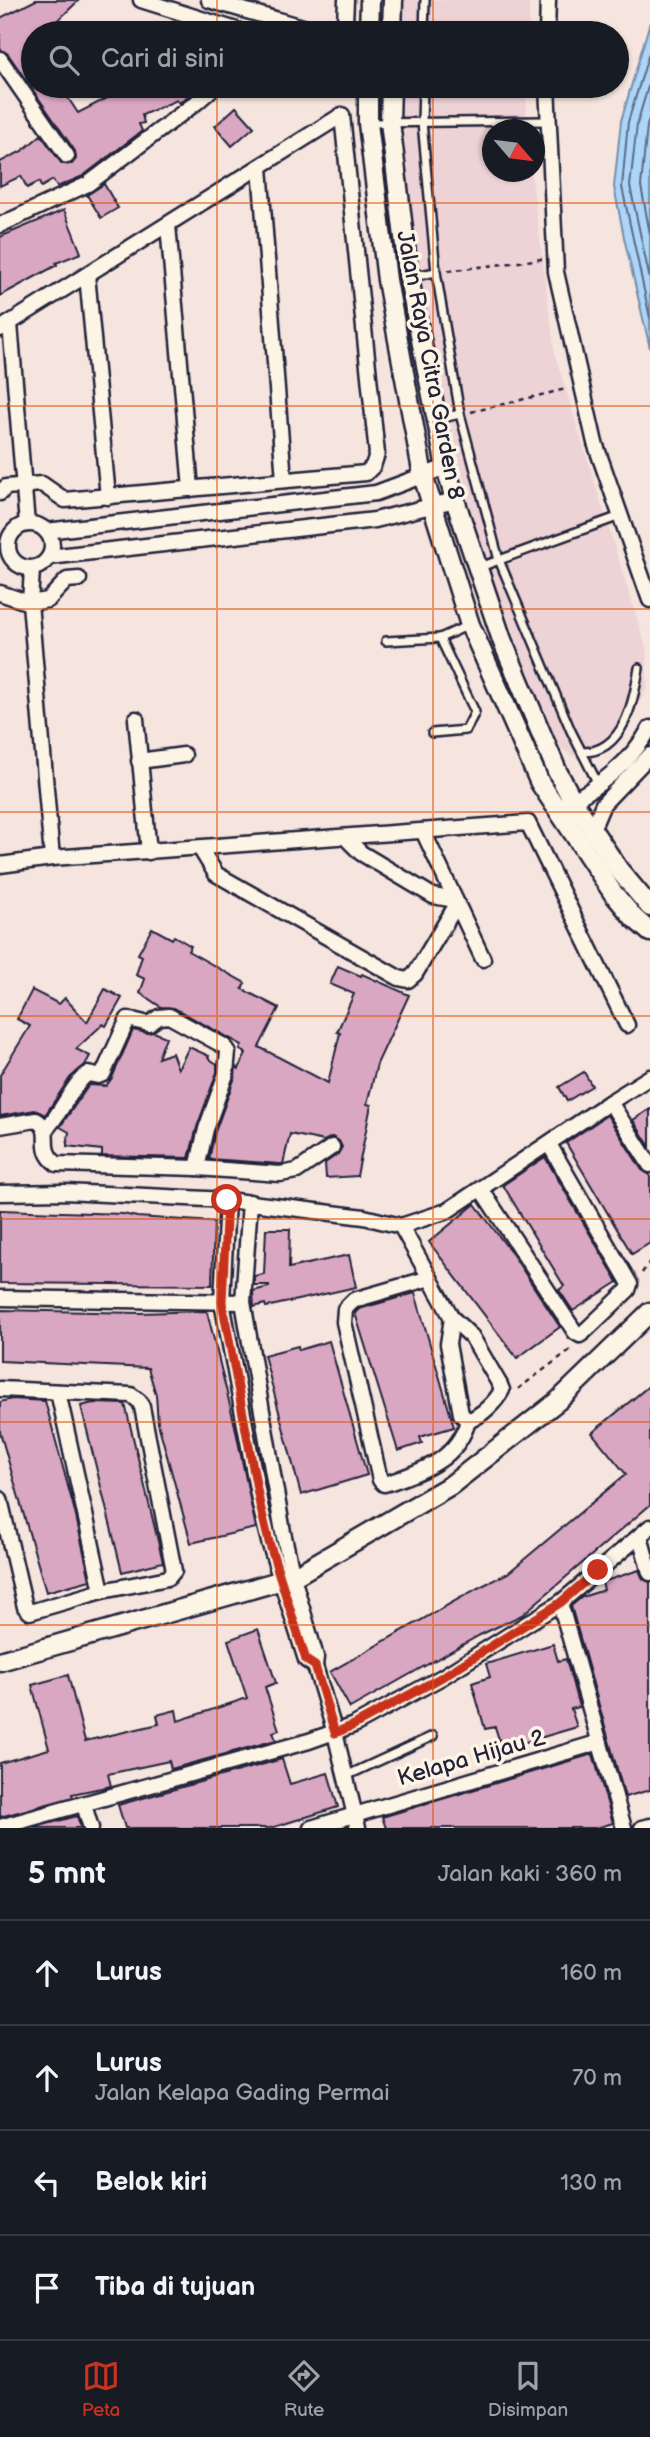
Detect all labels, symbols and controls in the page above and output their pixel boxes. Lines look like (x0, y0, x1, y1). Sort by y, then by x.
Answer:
search box (21, 21, 629, 98)
icon: search (45, 41, 83, 79)
text: Cari di sini (101, 44, 224, 75)
north arrow (482, 119, 545, 182)
street label: Jalan Raya Citra Garden 8 (390, 228, 470, 502)
route start (211, 1184, 242, 1215)
route end (582, 1554, 613, 1585)
street label: Kelapa Hijau 2 (394, 1723, 549, 1792)
text: 5 mnt (28, 1856, 106, 1892)
text: Jalan kaki · 360 m (438, 1860, 622, 1888)
icon: ahead (28, 1954, 66, 1992)
text: Lurus (95, 1957, 162, 1988)
text: 160 m (560, 1959, 622, 1987)
text: Lurus (95, 2048, 162, 2079)
icon: ahead (28, 2059, 66, 2097)
text: 70 m (572, 2064, 622, 2092)
text: Jalan Kelapa Gading Permai (95, 2079, 390, 2107)
icon: left (28, 2164, 66, 2202)
text: Belok kiri (95, 2167, 207, 2198)
text: 130 m (560, 2169, 622, 2197)
icon: arrive (28, 2269, 66, 2307)
text: Tiba di tujuan (95, 2272, 255, 2303)
tab: Peta (82, 2357, 120, 2422)
tab: Rute (284, 2357, 324, 2422)
tab: Disimpan (488, 2357, 568, 2422)

